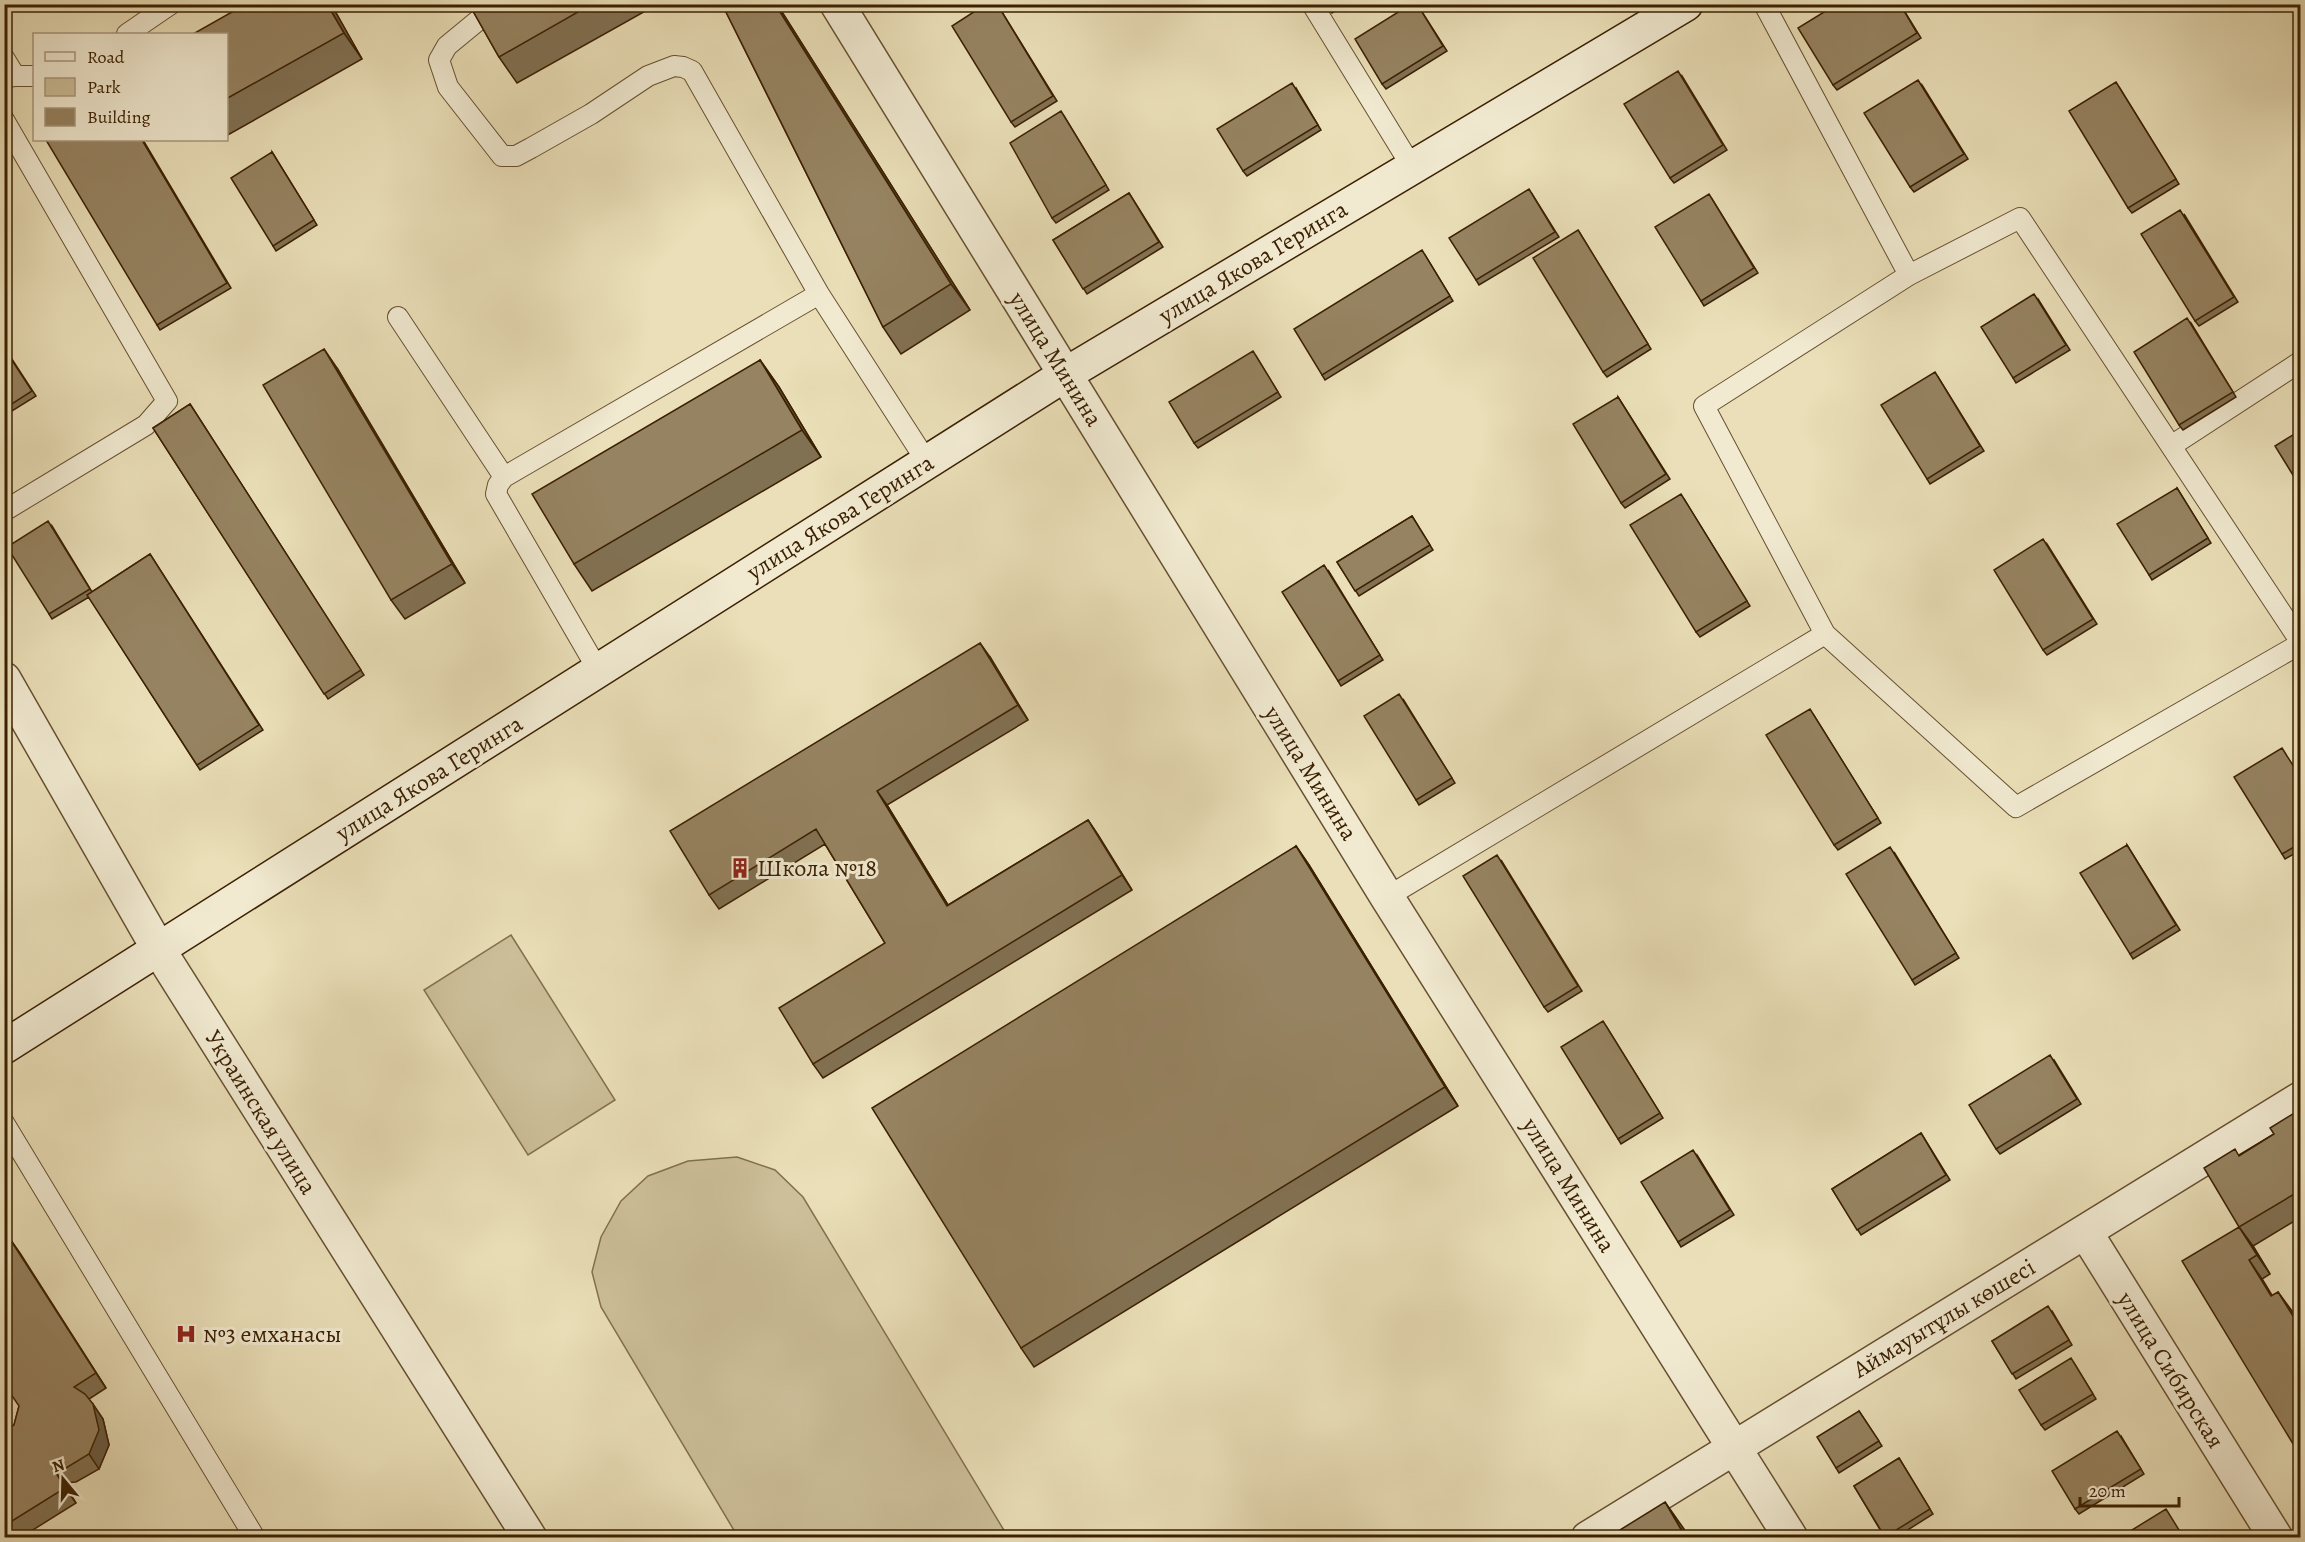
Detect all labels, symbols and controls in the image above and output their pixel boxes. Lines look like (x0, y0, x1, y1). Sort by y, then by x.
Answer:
legend (33, 33, 228, 141)
text: Road (87, 45, 125, 69)
text: Park (87, 75, 121, 99)
text: Building (87, 105, 151, 129)
street label: улица Якова Геринга (1152, 193, 1353, 332)
street label: улица Минина (1001, 285, 1110, 432)
street label: улица Якова Геринга (740, 447, 939, 588)
street label: улица Минина (1256, 699, 1365, 846)
street label: улица Якова Геринга (329, 708, 528, 849)
place label: Школа №18 (757, 852, 877, 884)
building icon: Школа №18 (728, 856, 752, 880)
street label: Украинская улица (198, 1024, 324, 1200)
street label: улица Минина (1514, 1111, 1623, 1258)
street label: Аймауытұлы көшесі (1846, 1251, 2041, 1386)
street label: улица Сибирская (2109, 1285, 2232, 1454)
place label: №3 емханасы (203, 1318, 341, 1350)
hospital icon: №3 емханасы (174, 1322, 198, 1346)
north arrow (33, 1449, 93, 1509)
text: N (49, 1453, 68, 1478)
scale bar (2080, 1470, 2179, 1508)
text: 20 m (2089, 1479, 2126, 1503)

